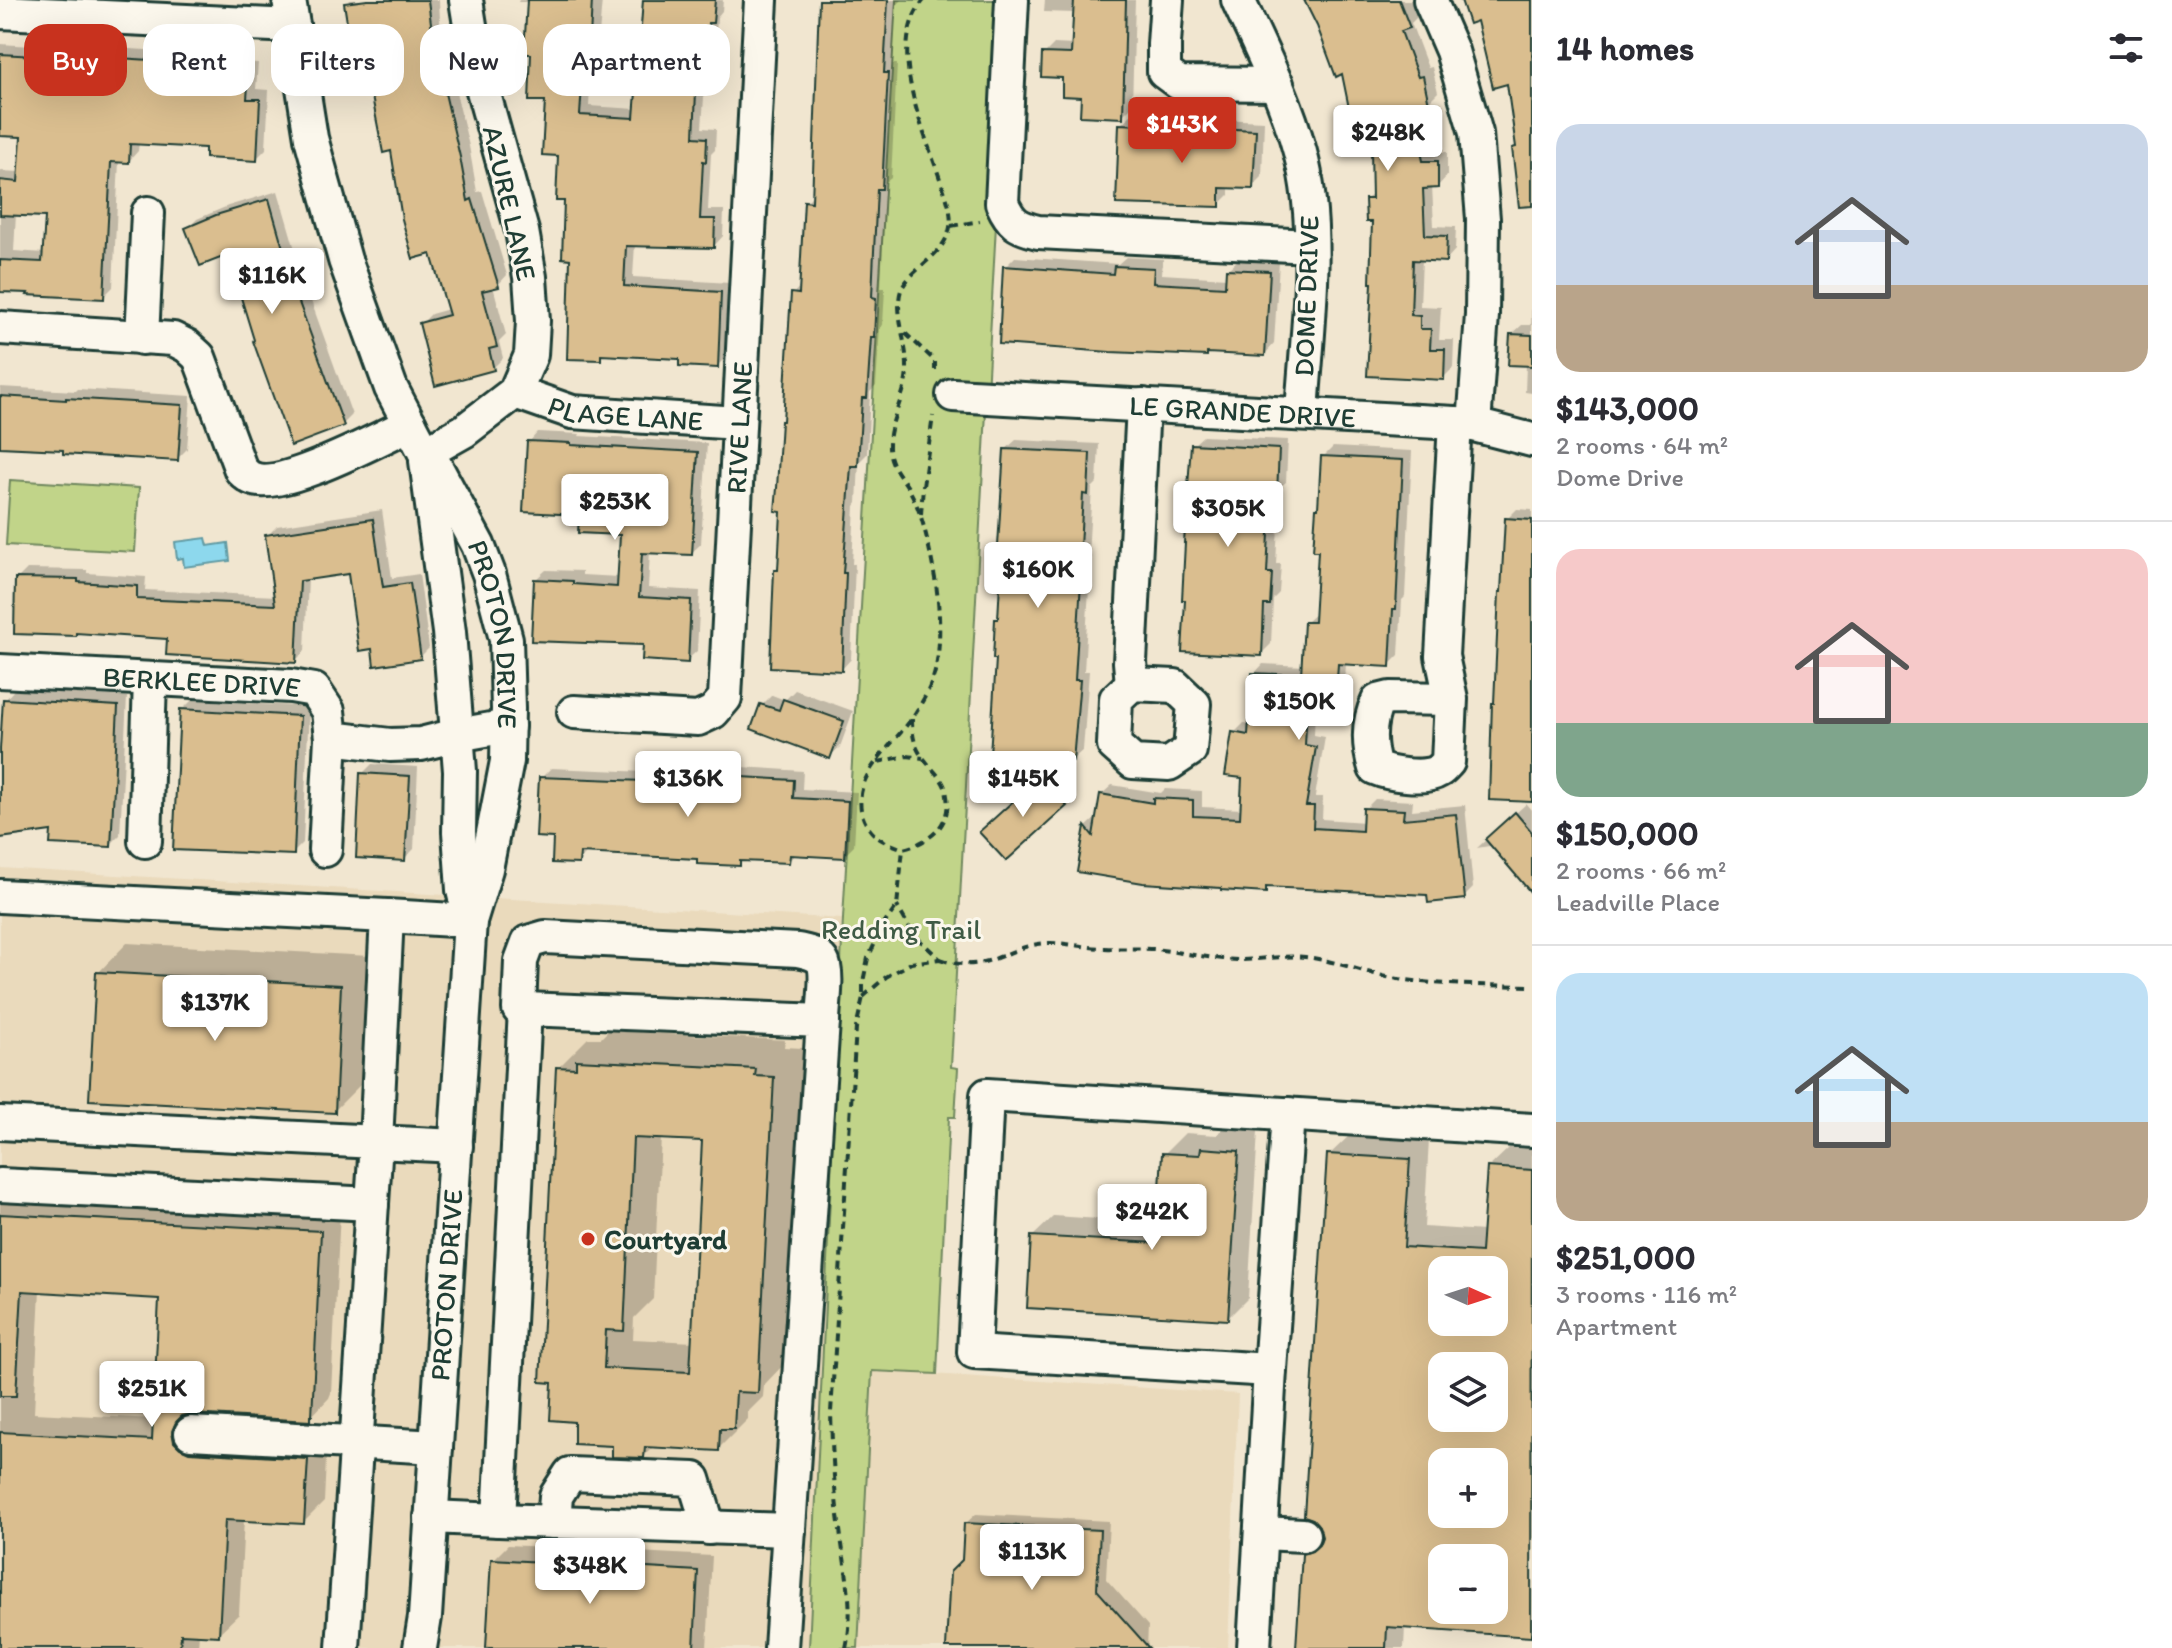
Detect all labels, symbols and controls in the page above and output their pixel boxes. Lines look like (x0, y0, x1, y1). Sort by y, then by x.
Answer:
chip: Buy (24, 24, 127, 96)
chip: Rent (143, 24, 255, 96)
chip: Filters (271, 24, 404, 96)
chip: New (420, 24, 527, 96)
chip: Apartment (543, 24, 730, 96)
icon: filters (2104, 26, 2148, 70)
text: 14 homes (1556, 28, 1694, 69)
pin: $143K (1126, 97, 1238, 165)
pin: $248K (1332, 105, 1444, 173)
text: $143K (1146, 107, 1218, 139)
text: $248K (1351, 115, 1425, 147)
street label: AZURE LANE (476, 122, 544, 284)
icon: home (1780, 176, 1924, 320)
street label: DOME DRIVE (1286, 215, 1326, 377)
pin: $116K (216, 248, 328, 316)
text: $116K (238, 258, 306, 290)
street label: RIVE LANE (719, 361, 759, 494)
street label: PLAGE LANE (543, 388, 704, 438)
street label: LE GRANDE DRIVE (1128, 388, 1357, 434)
text: $143,000 (1556, 388, 1699, 429)
text: 2 rooms · 64 m² (1556, 429, 1728, 461)
text: Dome Drive (1556, 461, 1684, 493)
pin: $253K (559, 474, 671, 542)
pin: $305K (1172, 481, 1284, 549)
text: $253K (579, 484, 651, 516)
text: $305K (1191, 491, 1265, 523)
street label: PROTON DRIVE (461, 535, 525, 729)
pin: $160K (982, 542, 1094, 610)
text: $160K (1002, 552, 1074, 584)
icon: home (1780, 601, 1924, 745)
street label: BERKLEE DRIVE (102, 659, 303, 704)
pin: $150K (1243, 674, 1355, 742)
text: $150K (1263, 684, 1335, 716)
pin: $136K (632, 751, 744, 819)
pin: $145K (967, 751, 1079, 819)
text: $136K (653, 761, 723, 793)
text: $145K (987, 761, 1059, 793)
text: $150,000 (1556, 813, 1699, 854)
text: 2 rooms · 66 m² (1556, 854, 1726, 886)
text: Leadville Place (1556, 886, 1720, 918)
park label: Redding Trail (821, 912, 981, 946)
pin: $137K (159, 975, 271, 1043)
text: $137K (181, 985, 249, 1017)
icon: home (1780, 1025, 1924, 1169)
pin: $242K (1096, 1184, 1208, 1252)
street label: PROTON DRIVE (422, 1188, 470, 1382)
text: $242K (1116, 1194, 1188, 1226)
place label: Courtyard (604, 1222, 728, 1256)
marker: Courtyard (579, 1230, 597, 1248)
text: $251,000 (1556, 1237, 1696, 1278)
north arrow (1428, 1256, 1508, 1336)
map controls (1428, 1256, 1508, 1624)
text: 3 rooms · 116 m² (1556, 1278, 1737, 1310)
text: Apartment (1556, 1310, 1677, 1342)
button: layers (1428, 1352, 1508, 1432)
pin: $251K (96, 1361, 208, 1429)
text: $251K (117, 1371, 187, 1403)
button: + (1428, 1448, 1508, 1528)
pin: $113K (976, 1524, 1088, 1592)
text: $113K (998, 1534, 1066, 1566)
pin: $348K (534, 1538, 646, 1606)
button: − (1428, 1544, 1508, 1624)
text: $348K (553, 1548, 627, 1580)

